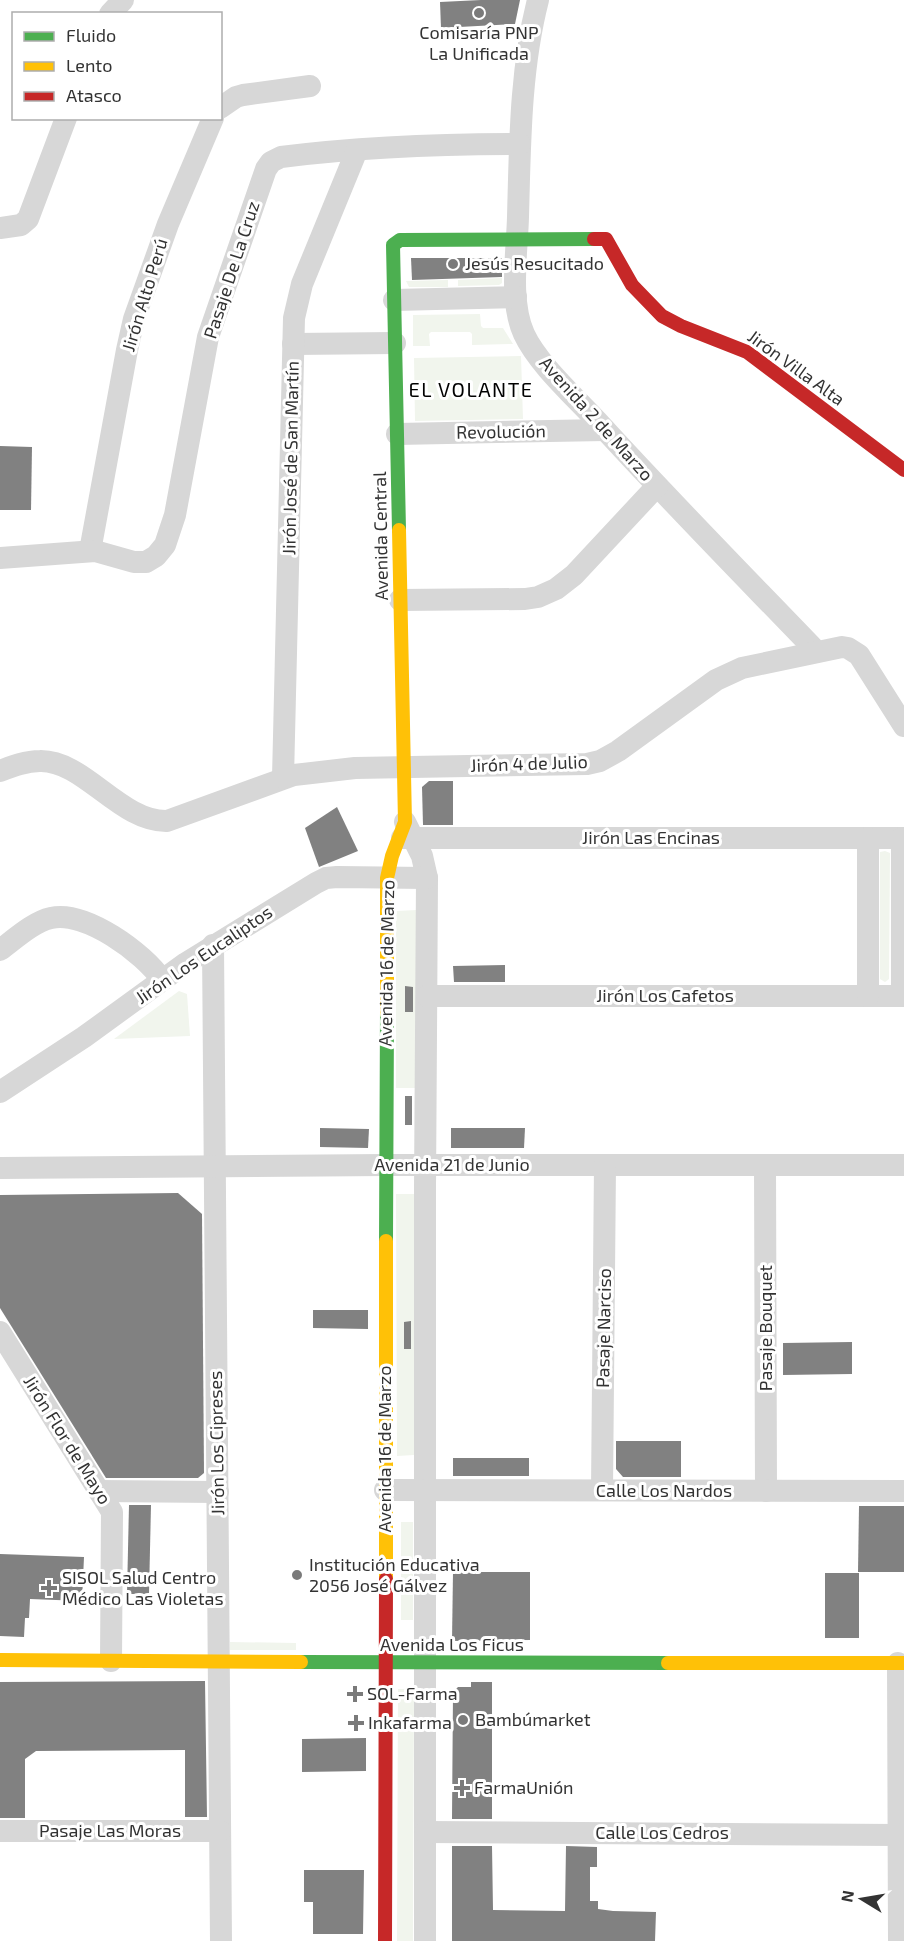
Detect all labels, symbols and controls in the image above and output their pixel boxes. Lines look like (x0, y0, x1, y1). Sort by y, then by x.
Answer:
marker: Comisaría PNP La Unificada (472, 6, 486, 20)
legend (12, 12, 222, 120)
place label: Comisaría PNP La Unificada (419, 21, 539, 64)
text: Fluido (66, 24, 116, 46)
text: Lento (66, 54, 112, 76)
text: Atasco (66, 84, 122, 106)
street label: Pasaje De La Cruz (198, 198, 264, 341)
street label: Jirón Alto Perú (116, 236, 172, 354)
place label: Jesús Resucitado (465, 252, 604, 274)
marker: Jesús Resucitado (446, 257, 460, 271)
street label: Jirón Villa Alta (744, 325, 849, 410)
street label: Avenida 2 de Marzo (535, 352, 658, 485)
street label: Jirón José de San Martín (277, 361, 303, 555)
district label: EL VOLANTE (408, 377, 534, 401)
street label: Revolución (456, 419, 546, 443)
street label: Avenida Central (368, 471, 392, 601)
street label: Jirón 4 de Julio (470, 750, 588, 776)
street label: Jirón Las Encinas (582, 826, 720, 848)
street label: Avenida 16 de Marzo (374, 879, 398, 1047)
street label: Jirón Los Eucaliptos (131, 900, 276, 1008)
street label: Jirón Los Cafetos (596, 984, 734, 1006)
street label: Avenida 21 de Junio (374, 1153, 530, 1175)
street label: Pasaje Bouquet (754, 1265, 776, 1391)
street label: Pasaje Narciso (591, 1268, 615, 1388)
street label: Avenida 16 de Marzo (373, 1366, 395, 1532)
street label: Jirón Flor de Mayo (19, 1371, 116, 1508)
street label: Jirón Los Cipreses (204, 1371, 228, 1516)
street label: Calle Los Nardos (596, 1479, 732, 1501)
place label: Institución Educativa 2056 José Gálvez (309, 1553, 480, 1596)
place label: SISOL Salud Centro Médico Las Violetas (62, 1566, 224, 1609)
marker: Institución Educativa 2056 José Gálvez (290, 1568, 304, 1582)
marker: SISOL Salud Centro Médico Las Violetas (40, 1579, 58, 1597)
street label: Avenida Los Ficus (380, 1633, 524, 1655)
place label: SOL-Farma (367, 1682, 458, 1704)
marker: SOL-Farma (348, 1687, 362, 1701)
place label: Bambúmarket (475, 1708, 591, 1730)
place label: Inkafarma (368, 1711, 452, 1733)
marker: Bambúmarket (456, 1713, 470, 1727)
marker: Inkafarma (349, 1716, 363, 1730)
place label: FarmaUnión (474, 1776, 574, 1798)
marker: FarmaUnión (455, 1781, 469, 1795)
street label: Pasaje Las Moras (39, 1819, 181, 1841)
street label: Calle Los Cedros (595, 1821, 729, 1843)
north arrow (832, 1869, 892, 1929)
text: N (836, 1889, 857, 1904)

